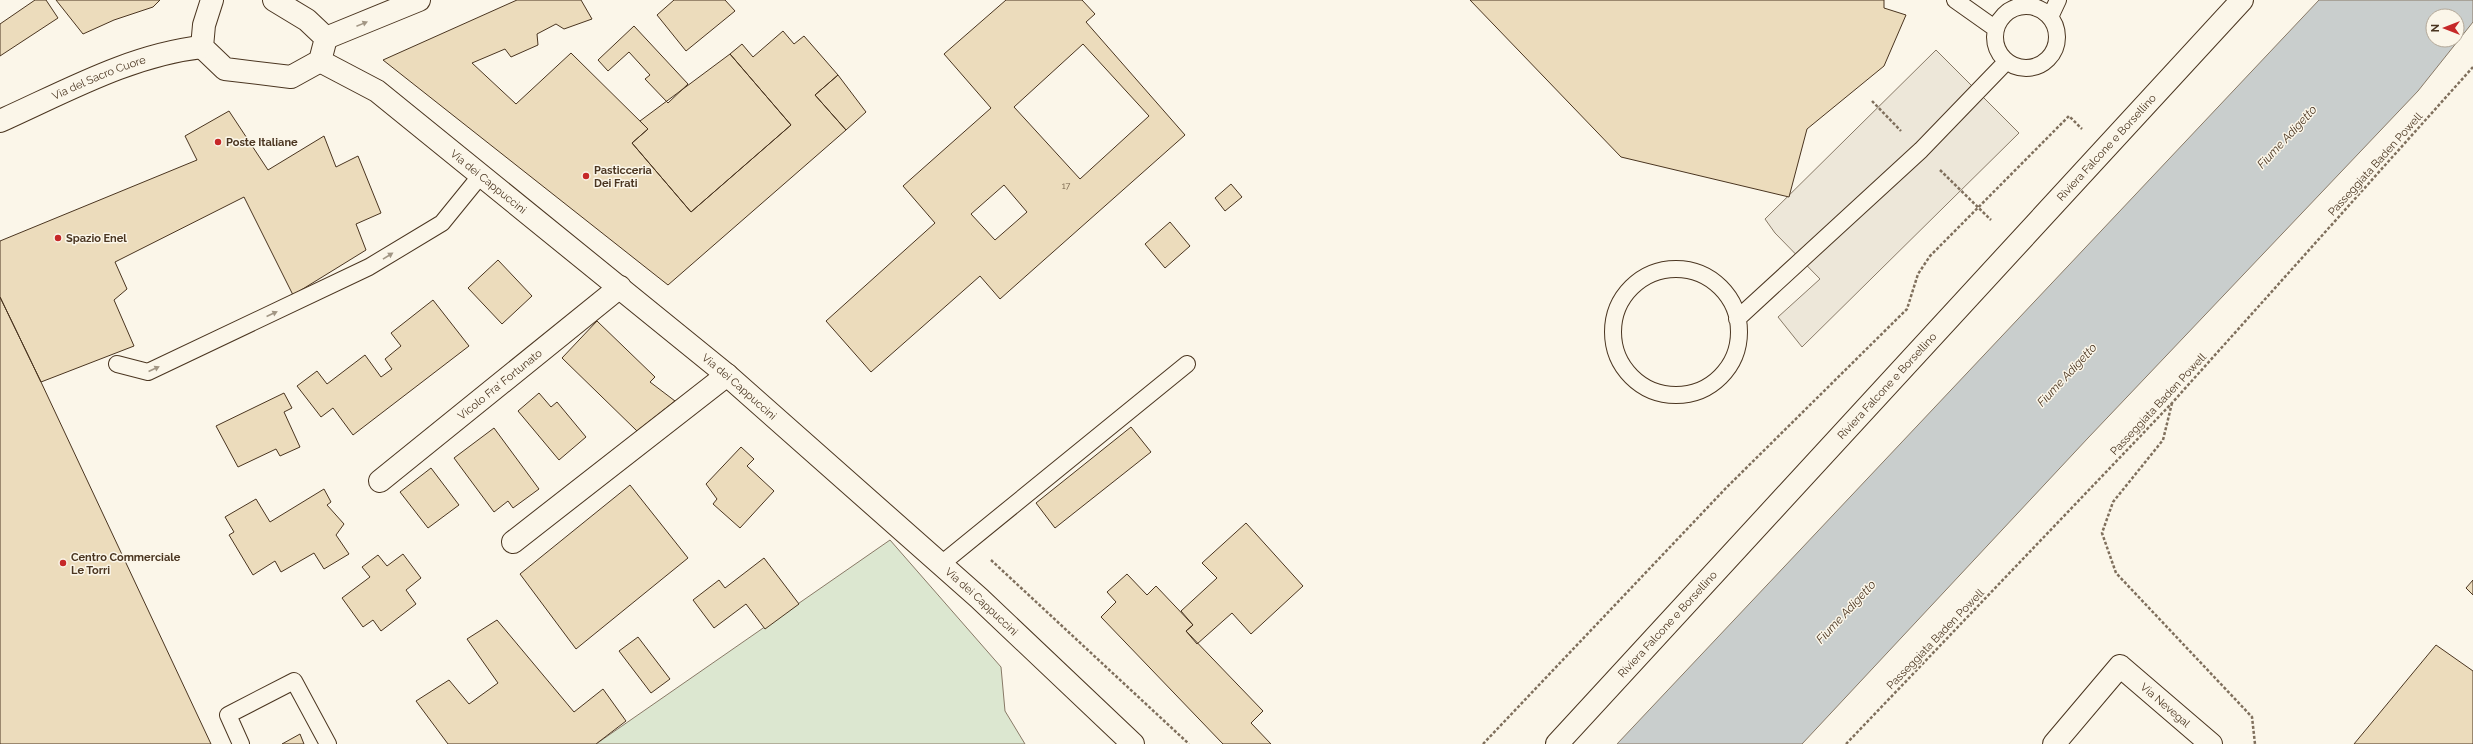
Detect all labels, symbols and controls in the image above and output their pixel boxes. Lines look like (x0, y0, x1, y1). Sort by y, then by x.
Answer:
north arrow (2425, 8, 2465, 48)
one-way arrow (357, 20, 369, 26)
text: N (2429, 24, 2442, 32)
street label: Via del Sacro Cuore (50, 53, 148, 103)
street label: Riviera Falcone e Borsellino (2054, 91, 2159, 204)
water label: Fiume Adigetto (2254, 103, 2320, 171)
street label: Passeggiata Baden Powell (2326, 110, 2425, 219)
place label: Poste Italiane (226, 136, 298, 149)
marker: Poste Italiane (213, 137, 223, 147)
street label: Via dei Cappuccini (448, 147, 529, 217)
place label: Pasticceria Dei Frati (594, 164, 652, 190)
marker: Pasticceria Dei Frati (581, 171, 591, 181)
house number: 17 (1062, 181, 1070, 191)
place label: Spazio Enel (66, 232, 127, 245)
marker: Spazio Enel (53, 233, 63, 243)
one-way arrow (383, 252, 393, 260)
one-way arrow (266, 311, 277, 317)
street label: Riviera Falcone e Borsellino (1835, 330, 1940, 442)
water label: Fiume Adigetto (2034, 341, 2100, 409)
street label: Vicolo Fra' Fortunato (455, 346, 545, 423)
street label: Via dei Cappuccini (699, 351, 779, 423)
street label: Passeggiata Baden Powell (2108, 351, 2209, 458)
one-way arrow (148, 366, 160, 372)
place label: Centro Commerciale Le Torri (71, 551, 181, 577)
marker: Centro Commerciale Le Torri (58, 558, 68, 568)
street label: Via dei Cappuccini (942, 565, 1020, 638)
street label: Riviera Falcone e Borsellino (1616, 568, 1720, 680)
water label: Fiume Adigetto (1813, 578, 1879, 646)
street label: Passeggiata Baden Powell (1884, 586, 1987, 692)
street label: Via Nevegal (2138, 680, 2193, 730)

